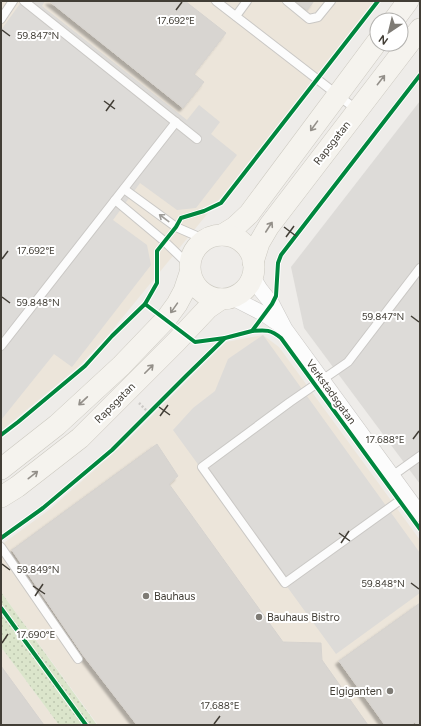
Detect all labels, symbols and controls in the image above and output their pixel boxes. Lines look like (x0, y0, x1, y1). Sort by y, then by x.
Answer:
north arrow (369, 12, 409, 52)
text: 17.692°E (157, 14, 195, 27)
text: 59.847°N (17, 29, 59, 42)
text: N (376, 32, 391, 48)
one-way arrow (377, 75, 386, 86)
street label: Rapsgatan (311, 118, 353, 168)
one-way arrow (309, 120, 318, 131)
one-way arrow (158, 214, 169, 223)
one-way arrow (265, 221, 273, 232)
text: 17.692°E (17, 244, 55, 257)
text: 59.848°N (16, 296, 60, 309)
one-way arrow (170, 302, 178, 313)
text: 59.847°N (362, 310, 404, 323)
street label: Verkstadsgatan (303, 357, 359, 427)
one-way arrow (144, 364, 154, 374)
street label: Rapsgatan (92, 380, 138, 426)
one-way arrow (78, 396, 88, 406)
text: 17.688°E (365, 433, 405, 446)
one-way arrow (27, 470, 38, 479)
text: 59.849°N (17, 563, 59, 576)
text: 59.848°N (361, 577, 405, 590)
place label: Bauhaus (154, 590, 195, 603)
marker: Bauhaus (141, 591, 151, 601)
place label: Bauhaus Bistro (267, 611, 340, 624)
marker: Bauhaus Bistro (254, 612, 264, 622)
text: 17.690°E (17, 628, 56, 641)
place label: Elgiganten (330, 685, 382, 698)
marker: Elgiganten (385, 686, 395, 696)
text: 17.688°E (200, 699, 240, 712)

